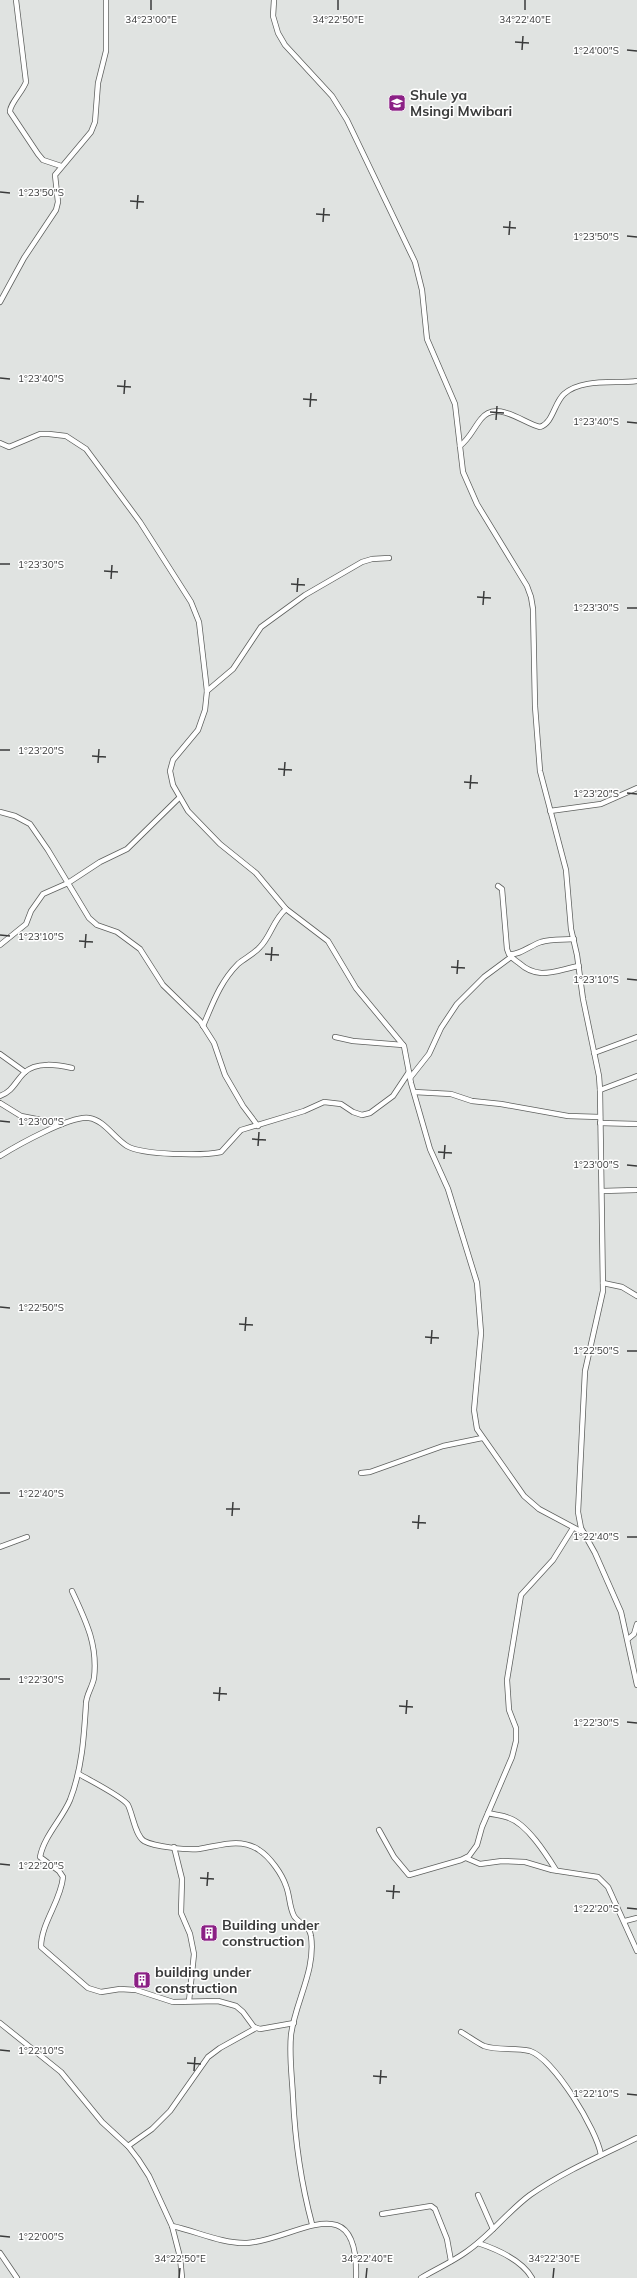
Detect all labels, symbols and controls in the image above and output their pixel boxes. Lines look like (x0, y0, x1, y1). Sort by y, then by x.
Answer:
text: 34°23'00"E (125, 13, 177, 26)
text: 34°22'50"E (312, 13, 364, 26)
text: 34°22'40"E (499, 13, 551, 26)
text: 1°24'00"S (573, 44, 619, 57)
place label: Shule ya Msingi Mwibari (410, 86, 512, 120)
school or university icon: Shule ya Msingi Mwibari (387, 93, 407, 113)
text: 1°23'50"S (18, 186, 64, 199)
text: 1°23'50"S (573, 230, 619, 243)
text: 1°23'40"S (18, 372, 64, 385)
text: 1°23'40"S (573, 415, 619, 428)
text: 1°23'30"S (18, 558, 64, 571)
text: 1°23'30"S (573, 601, 619, 614)
text: 1°23'20"S (18, 744, 64, 757)
text: 1°23'20"S (573, 787, 619, 800)
text: 1°23'10"S (18, 930, 64, 943)
text: 1°23'10"S (573, 973, 619, 986)
text: 1°23'00"S (18, 1115, 64, 1128)
text: 1°23'00"S (573, 1158, 619, 1171)
text: 1°22'50"S (18, 1301, 64, 1314)
text: 1°22'50"S (573, 1344, 619, 1357)
text: 1°22'40"S (18, 1487, 64, 1500)
text: 1°22'40"S (573, 1530, 619, 1543)
text: 1°22'30"S (18, 1673, 64, 1686)
text: 1°22'30"S (573, 1716, 619, 1729)
text: 1°22'20"S (18, 1859, 64, 1872)
text: 1°22'20"S (573, 1902, 619, 1915)
place label: Building under construction (222, 1916, 320, 1950)
building icon: Building under construction (199, 1923, 219, 1943)
place label: building under construction (155, 1963, 252, 1997)
building icon: building under construction (132, 1970, 152, 1990)
text: 1°22'10"S (18, 2044, 64, 2057)
text: 1°22'10"S (573, 2087, 619, 2100)
text: 1°22'00"S (18, 2230, 64, 2243)
text: 34°22'50"E (154, 2252, 206, 2265)
text: 34°22'40"E (341, 2252, 393, 2265)
text: 34°22'30"E (528, 2252, 580, 2265)

